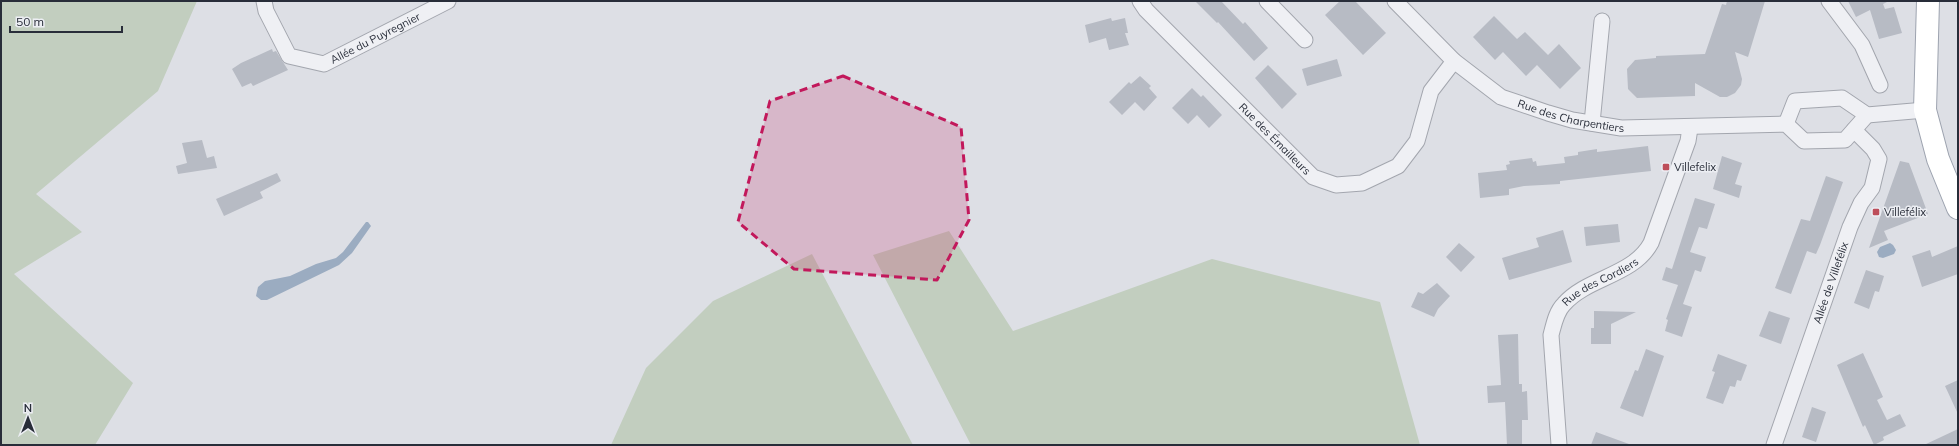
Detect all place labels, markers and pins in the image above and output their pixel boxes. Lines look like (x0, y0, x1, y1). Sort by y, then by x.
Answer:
place label: Villefelix (1674, 160, 1716, 174)
marker: Villefelix (1661, 162, 1671, 172)
place label: Villefélix (1884, 205, 1926, 219)
marker: Villefélix (1871, 207, 1881, 217)

